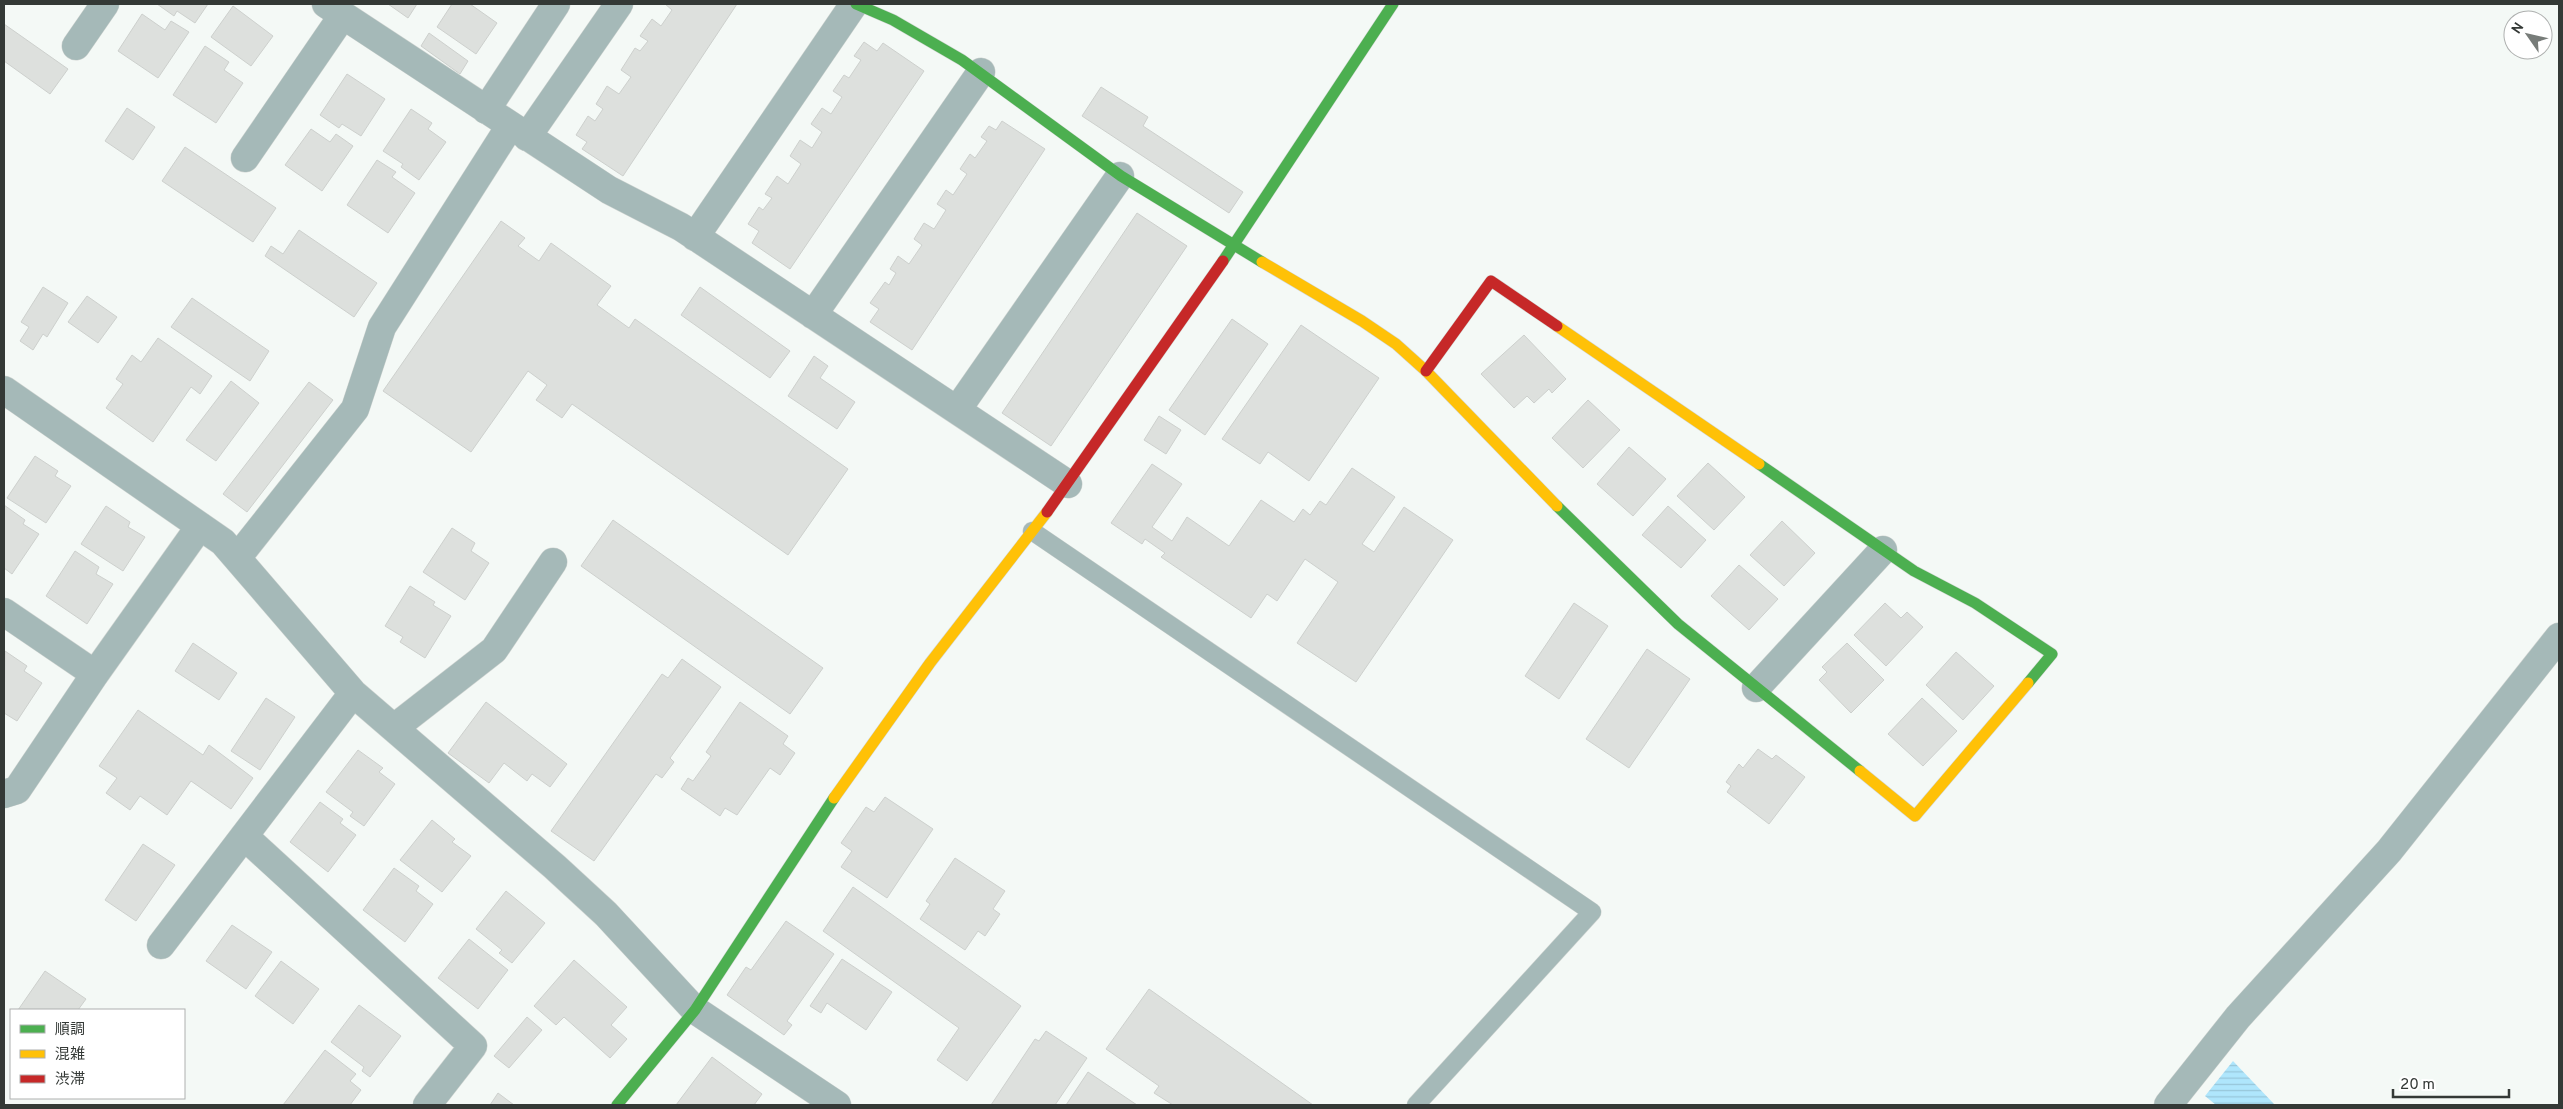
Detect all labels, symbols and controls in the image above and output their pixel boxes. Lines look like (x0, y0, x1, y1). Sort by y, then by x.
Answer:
north arrow (2503, 10, 2553, 60)
text: N (2509, 20, 2528, 37)
legend (10, 1009, 185, 1099)
text: 順調 (55, 1021, 85, 1040)
text: 混雑 (55, 1046, 85, 1065)
scale bar (2393, 1066, 2509, 1098)
text: 渋滞 (55, 1071, 85, 1090)
text: 20 m (2400, 1076, 2435, 1095)

